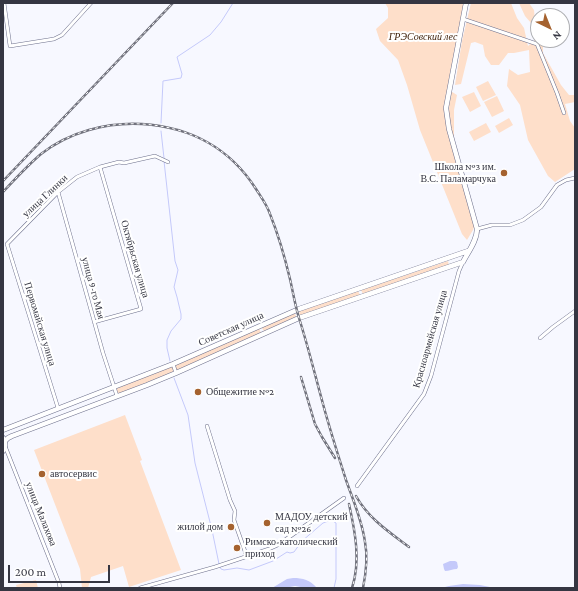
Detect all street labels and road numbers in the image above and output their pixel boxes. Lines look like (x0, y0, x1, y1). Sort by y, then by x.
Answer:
street label: улица Глинки (20, 172, 70, 220)
street label: Октябрьская улица (118, 219, 152, 299)
street label: улица 9-го Мая (79, 256, 107, 320)
street label: Первомайская улица (22, 281, 58, 367)
street label: Красноармейская улица (410, 289, 450, 389)
street label: Советская улица (197, 309, 265, 349)
street label: улица Малахова (23, 480, 59, 548)

